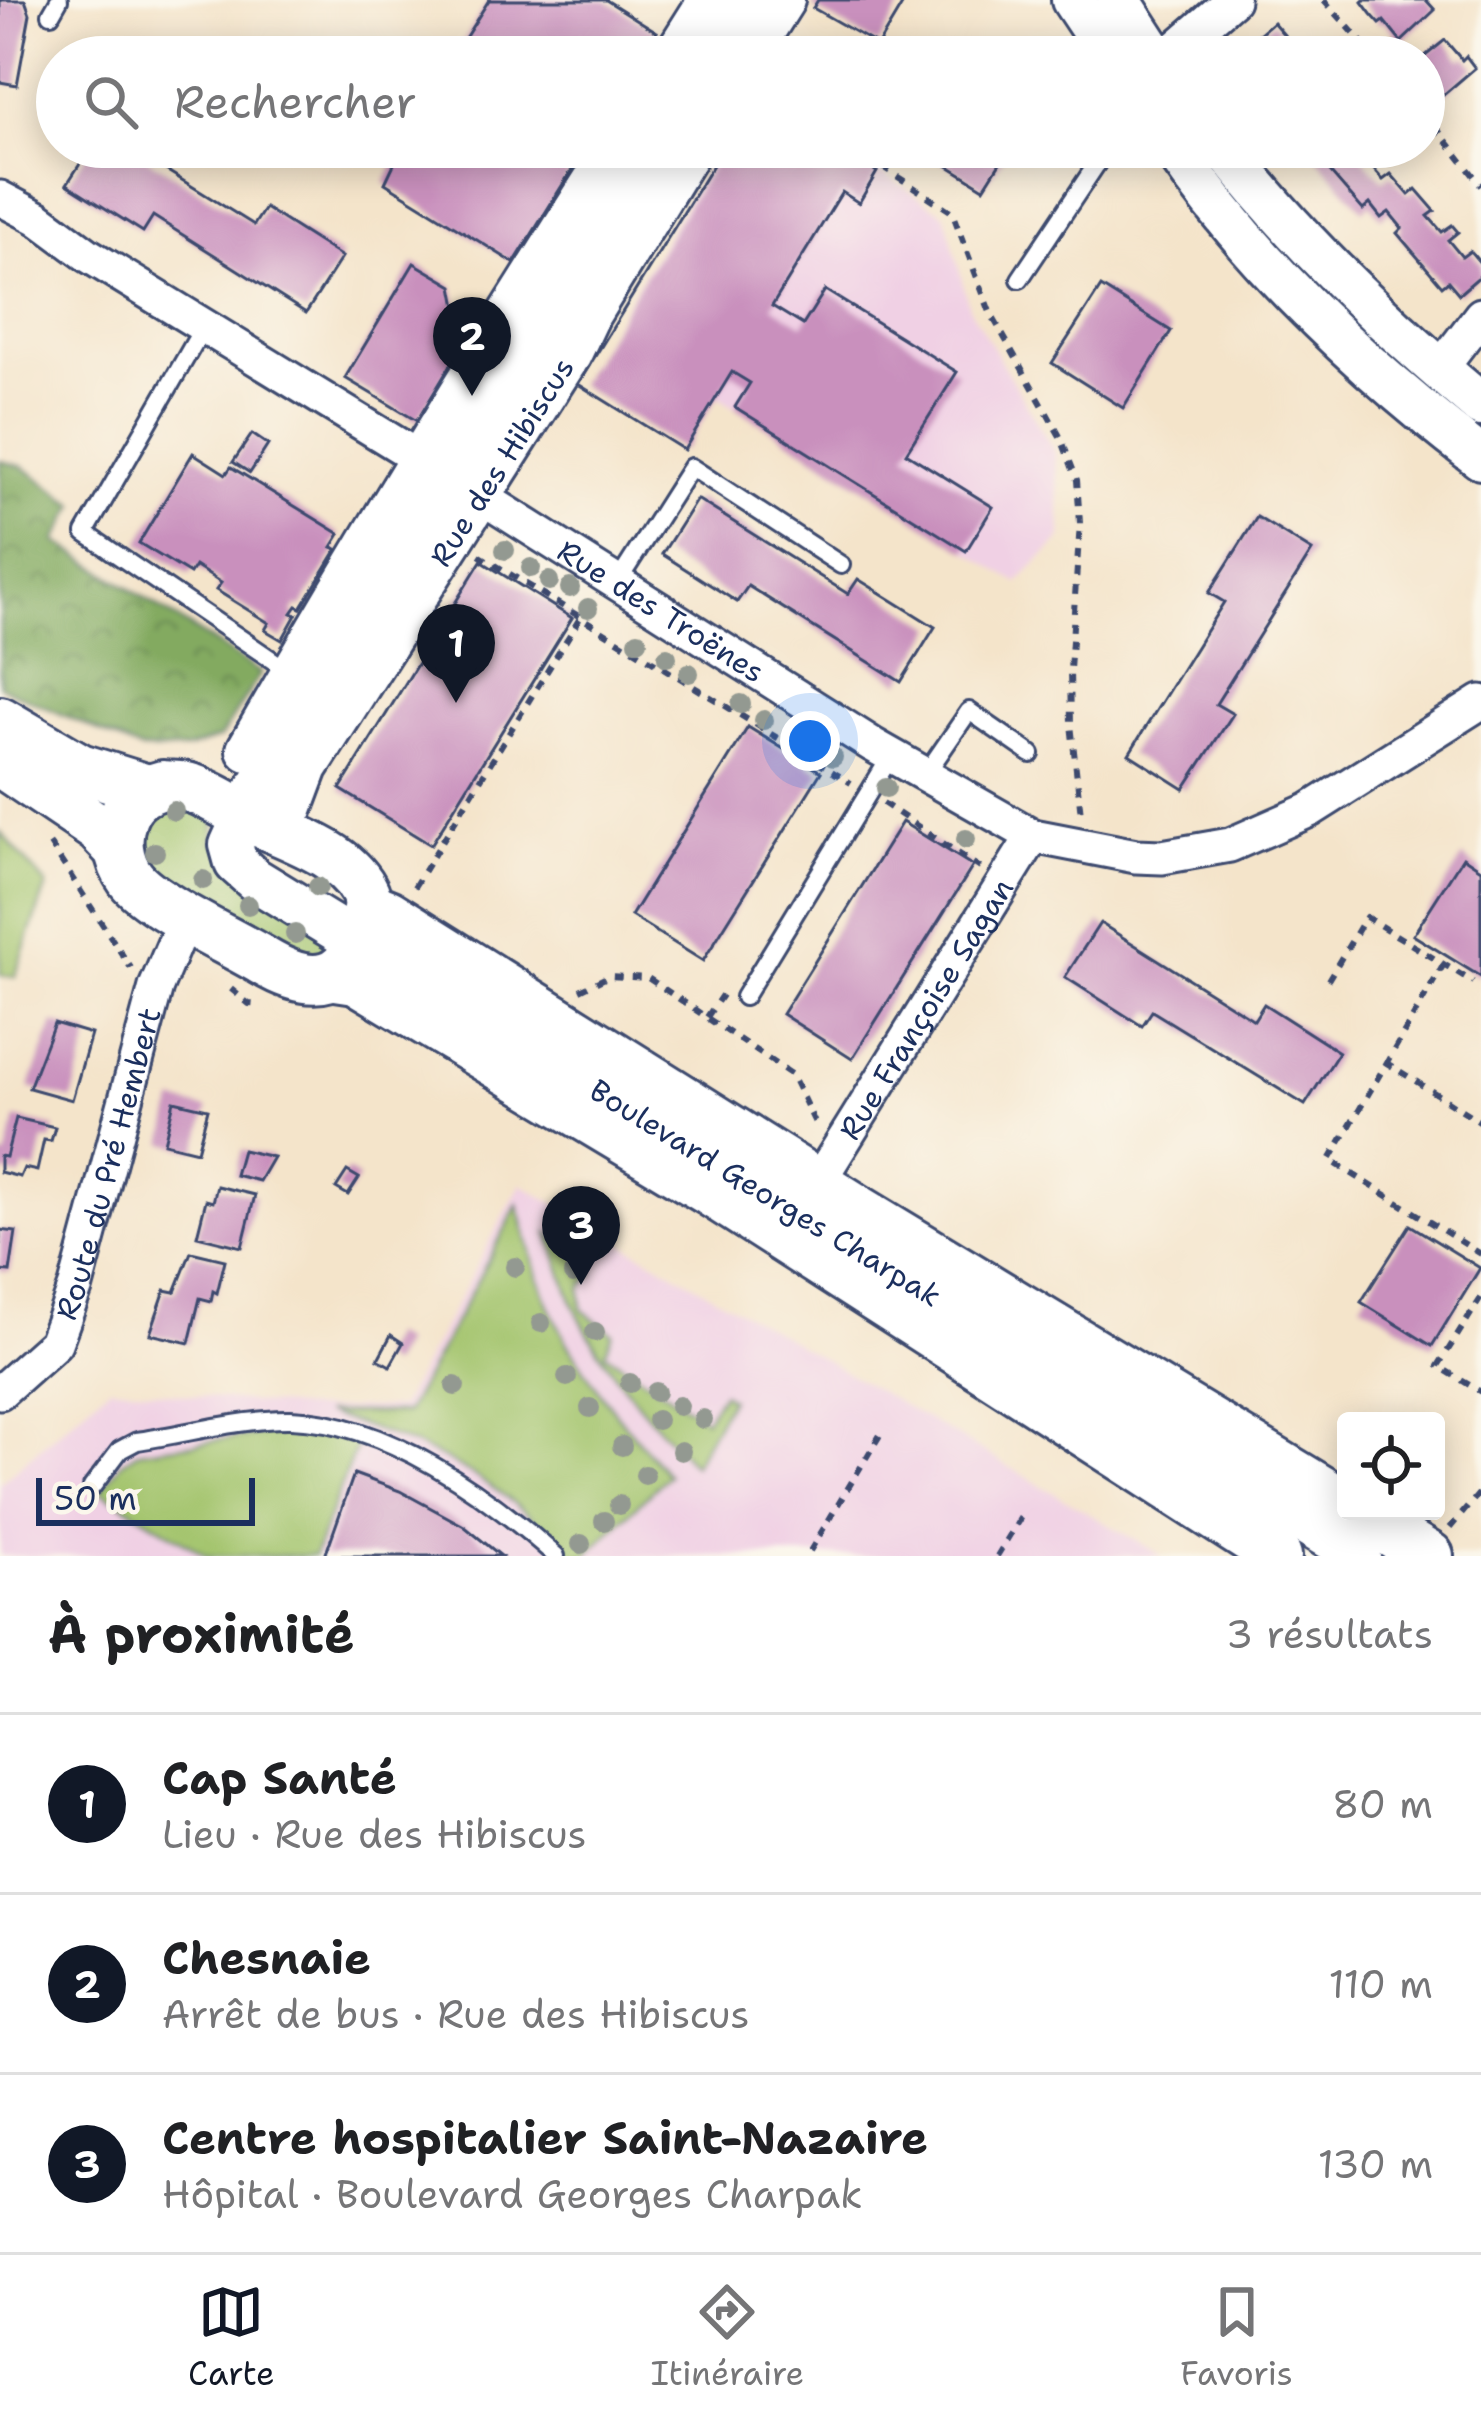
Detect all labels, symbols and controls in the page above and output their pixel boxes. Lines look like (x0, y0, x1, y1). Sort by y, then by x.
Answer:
search box (36, 36, 1445, 168)
icon: search (78, 69, 144, 135)
text: Rechercher (174, 72, 417, 132)
pin: 2 (433, 297, 511, 396)
street label: Rue des Hibiscus (420, 349, 583, 574)
street label: Rue des Troënes (550, 530, 773, 692)
pin: 1 (417, 604, 495, 703)
your location (780, 711, 840, 771)
street label: Rue Françoise Sagan (829, 870, 1022, 1147)
street label: Route du Pré Hembert (45, 1003, 170, 1325)
street label: Boulevard Georges Charpak (582, 1069, 949, 1316)
pin: 3 (542, 1186, 620, 1285)
map controls (1337, 1412, 1445, 1520)
button: locate (1337, 1412, 1445, 1520)
scale bar (36, 1472, 255, 1525)
text: 50 m (54, 1476, 137, 1521)
text: À proximité (48, 1600, 355, 1668)
text: 3 résultats (1226, 1608, 1433, 1660)
text: Cap Santé (162, 1748, 397, 1808)
text: 1 (78, 1778, 96, 1830)
text: 80 m (1332, 1778, 1433, 1830)
text: Lieu · Rue des Hibiscus (162, 1808, 587, 1860)
text: Chesnaie (162, 1928, 371, 1988)
text: 2 (73, 1958, 101, 2010)
text: 110 m (1329, 1958, 1433, 2010)
text: Arrêt de bus · Rue des Hibiscus (162, 1988, 750, 2040)
text: Centre hospitalier Saint-Nazaire (162, 2108, 928, 2168)
text: 3 (73, 2138, 101, 2190)
text: 130 m (1318, 2138, 1433, 2190)
text: Hôpital · Boulevard Georges Charpak (162, 2168, 863, 2220)
tab: Carte (188, 2279, 275, 2396)
tab: Itinéraire (651, 2279, 804, 2396)
tab: Favoris (1180, 2279, 1293, 2396)

